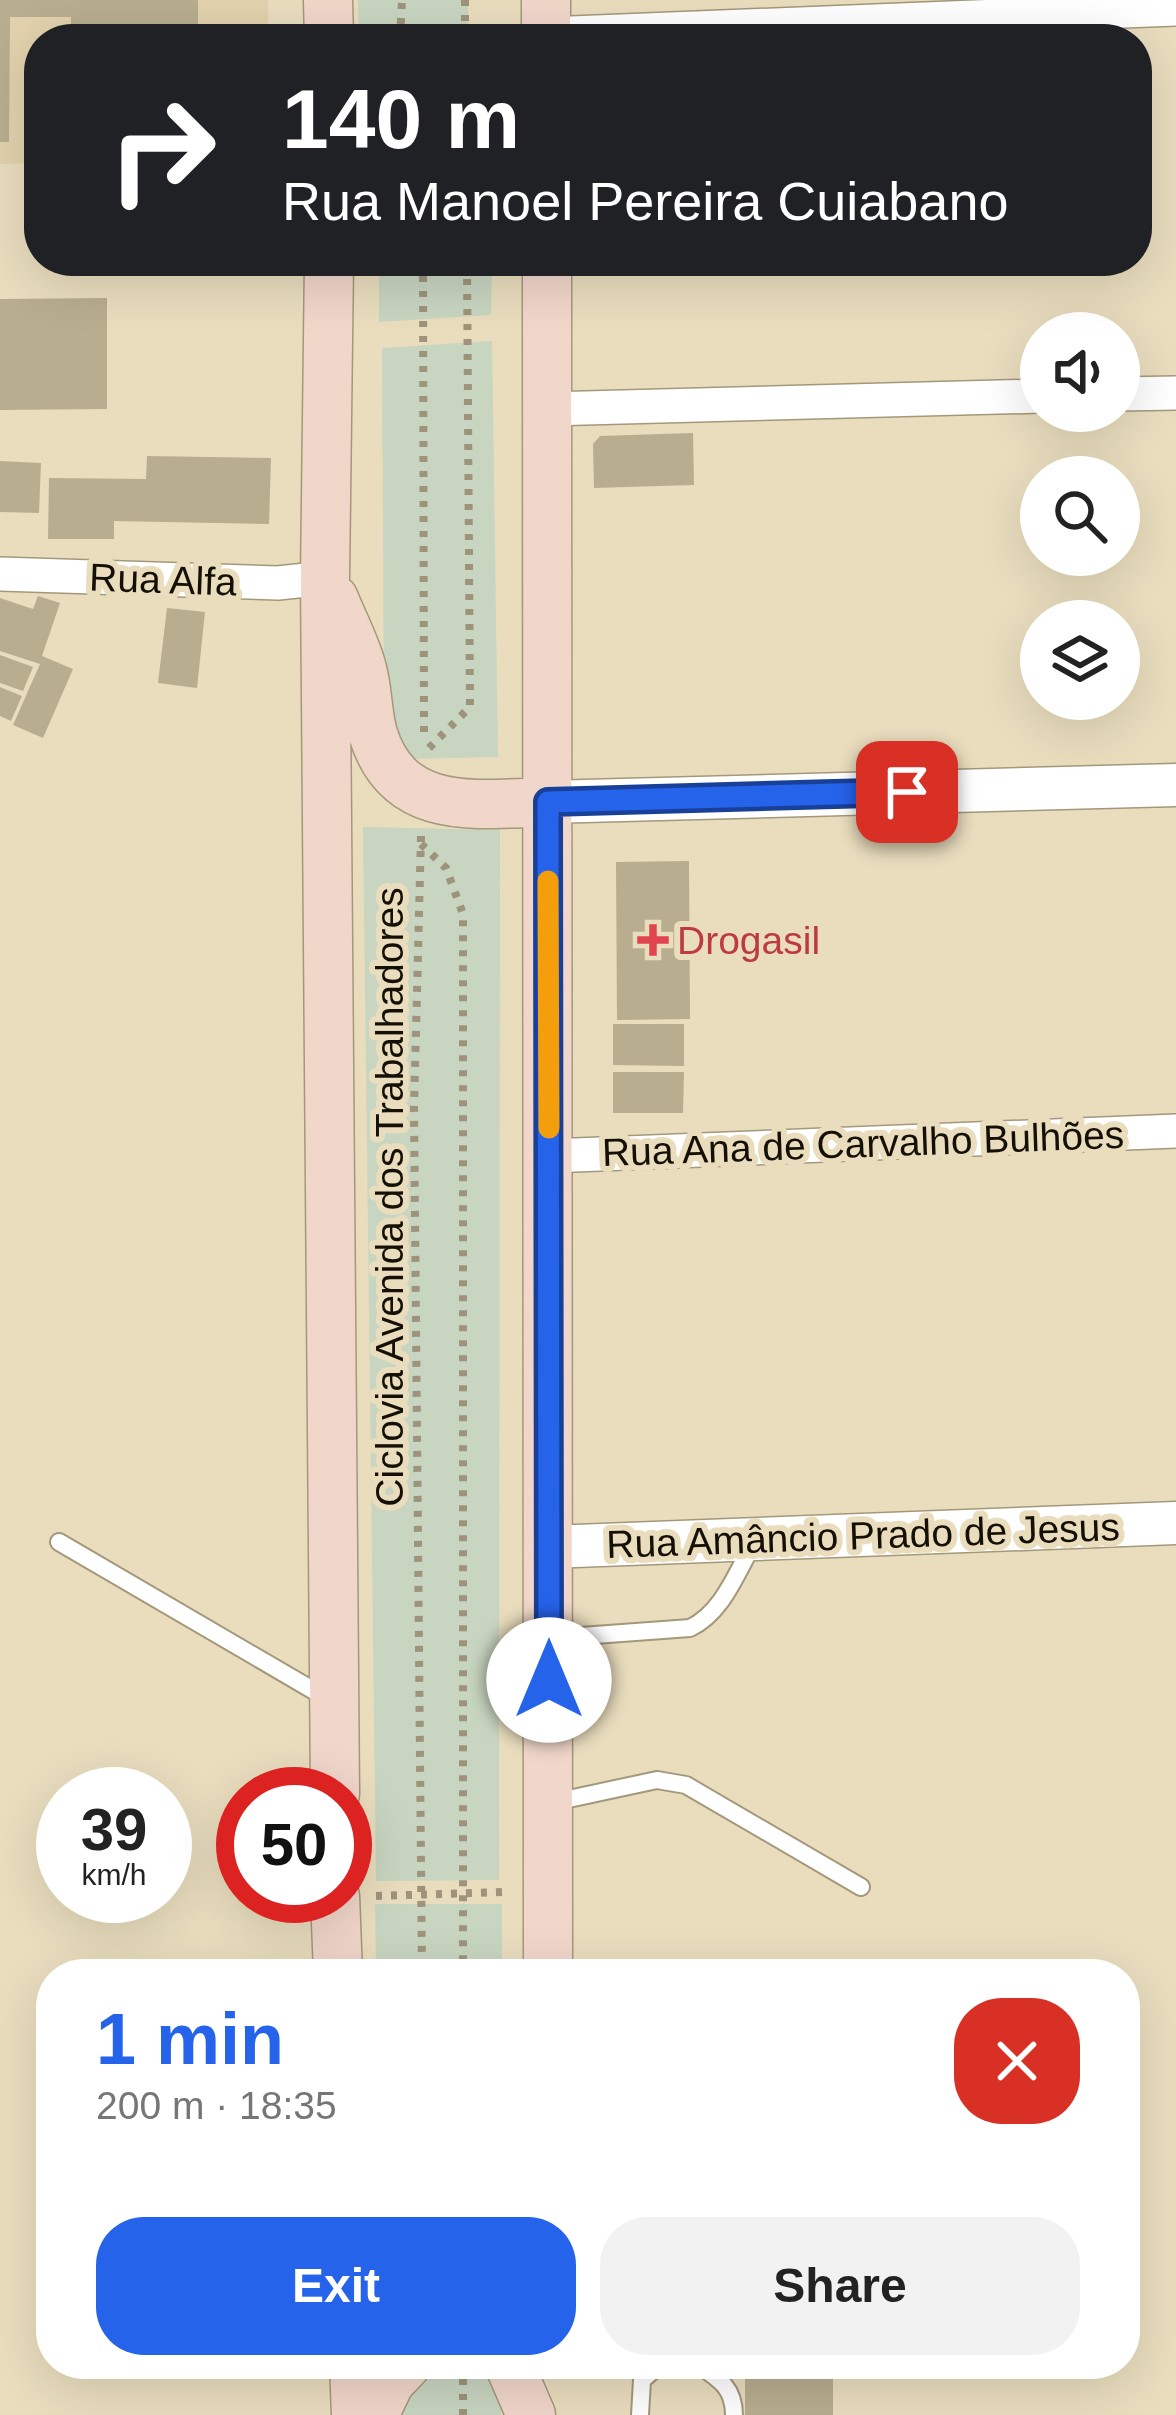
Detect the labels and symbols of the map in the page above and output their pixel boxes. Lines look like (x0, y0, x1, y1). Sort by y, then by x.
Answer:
street label: Rua Alfa (89, 555, 238, 604)
pin (856, 741, 958, 843)
street label: Ciclovia Avenida dos Trabalhadores (368, 887, 411, 1507)
place label: Drogasil (677, 919, 820, 962)
marker: Drogasil (640, 927, 666, 953)
street label: Rua Ana de Carvalho Bulhões (601, 1113, 1125, 1174)
street label: Rua Amâncio Prado de Jesus (606, 1505, 1121, 1566)
position arrow (486, 1617, 612, 1743)
speed limit sign: 50 (216, 1767, 372, 1923)

